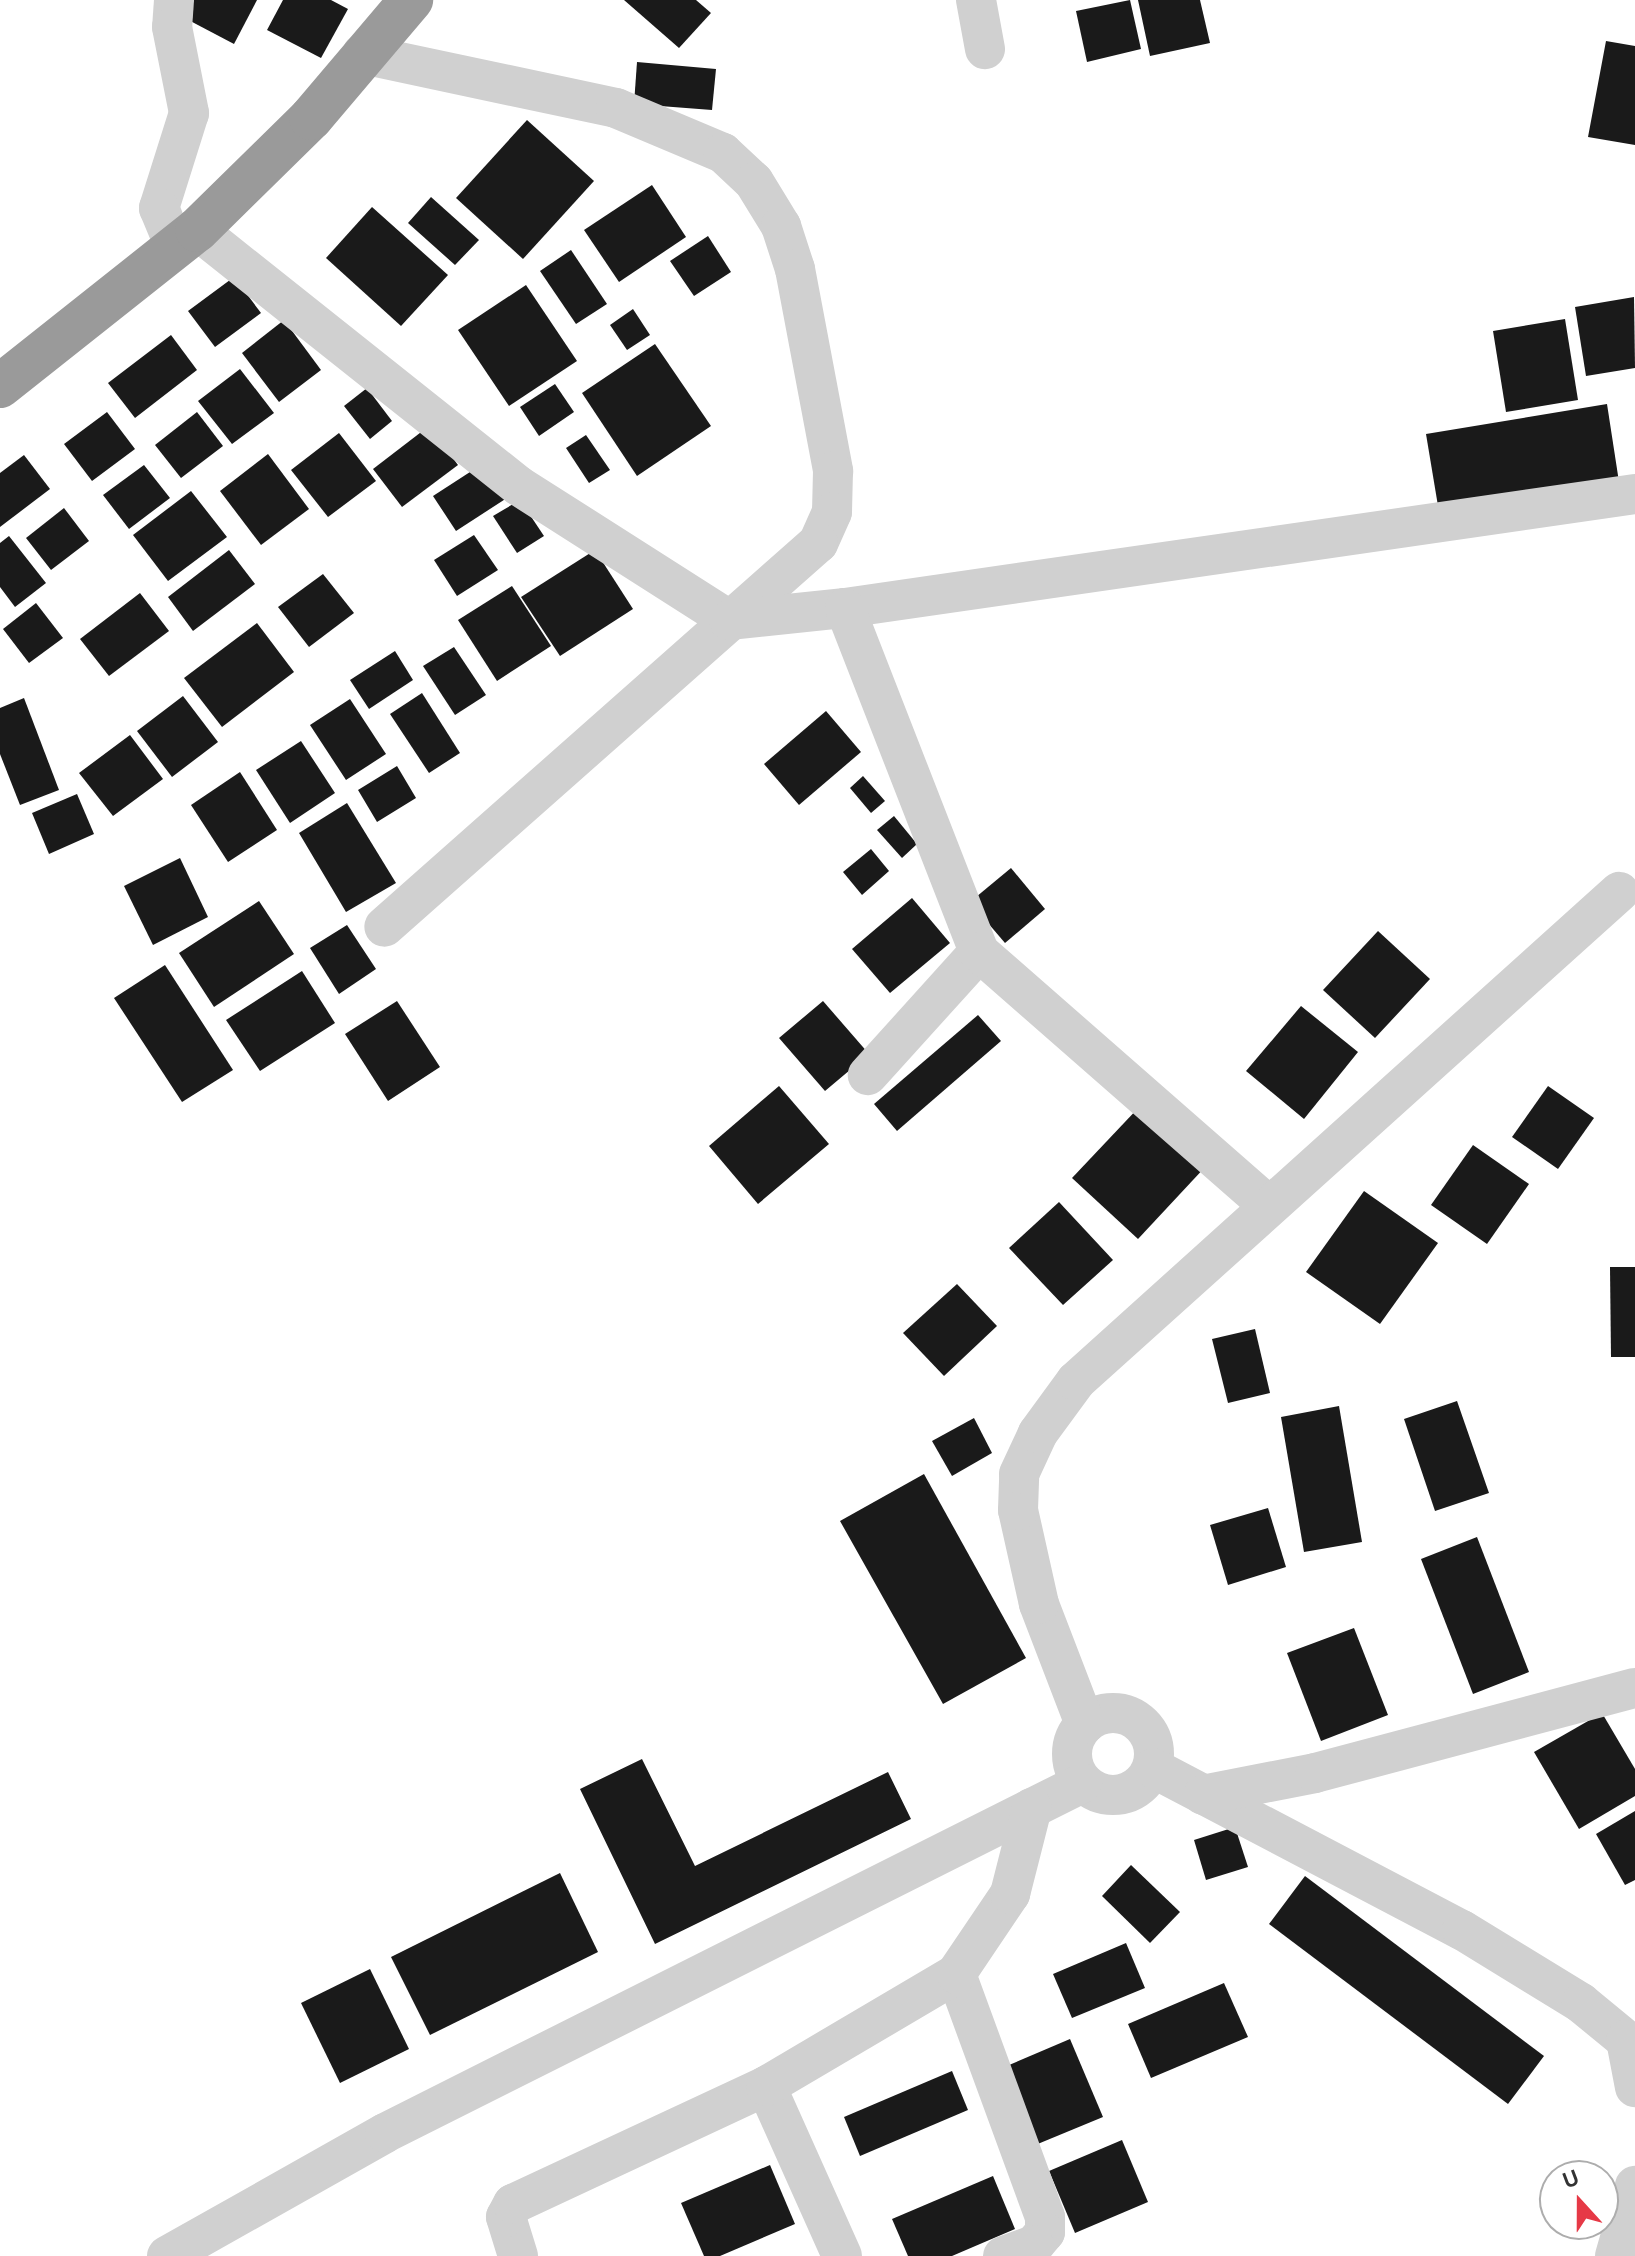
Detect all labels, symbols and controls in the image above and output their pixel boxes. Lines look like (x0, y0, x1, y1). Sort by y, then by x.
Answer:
north arrow (1539, 2160, 1619, 2240)
text: U (1559, 2163, 1583, 2195)

